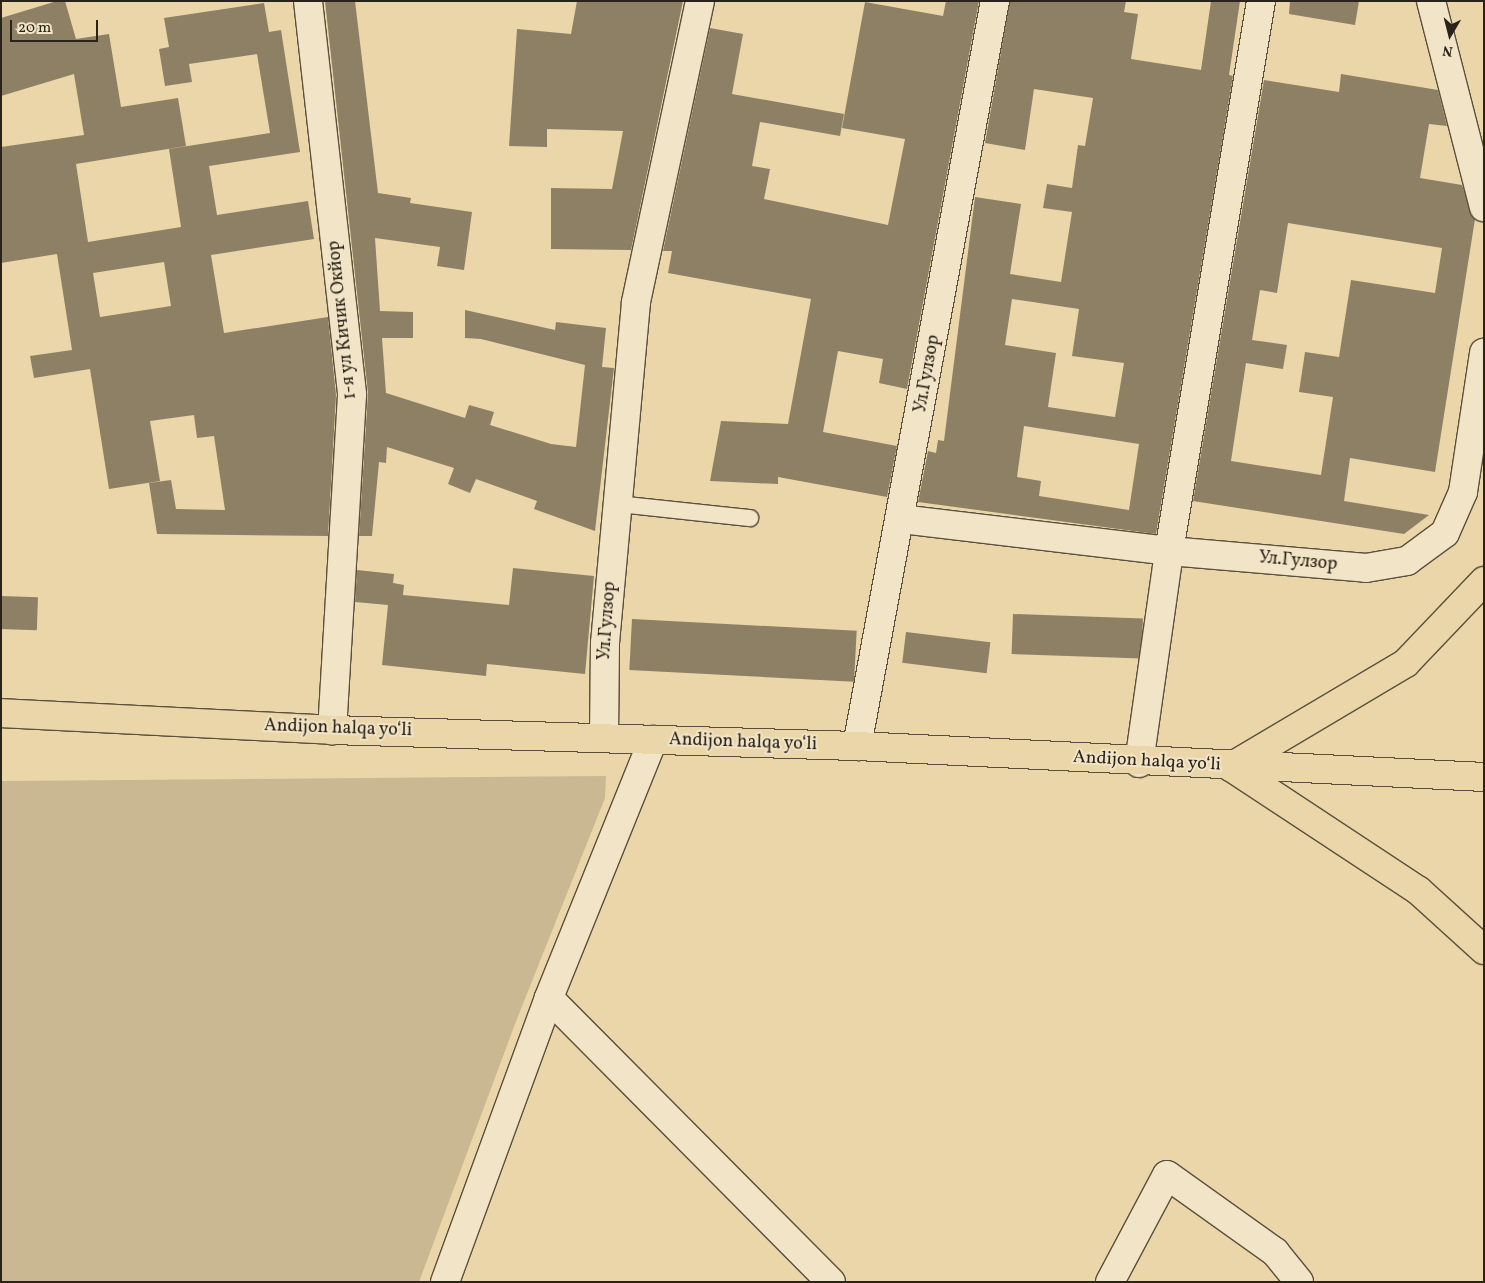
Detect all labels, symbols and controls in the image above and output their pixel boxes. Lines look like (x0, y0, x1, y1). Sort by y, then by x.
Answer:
scale bar (12, 10, 100, 42)
north arrow (1425, 10, 1475, 60)
text: 20 m (18, 18, 51, 39)
text: N (1441, 40, 1454, 60)
street label: 1-я ул Кичик Окйор (324, 239, 362, 401)
street label: Ул.Гулзор (910, 333, 946, 415)
street label: Ул.Гулзор (1258, 548, 1338, 576)
street label: Ул.Гулзор (594, 581, 622, 661)
street label: Andijon halqa yo‘li (263, 716, 413, 742)
street label: Andijon halqa yo‘li (668, 730, 818, 756)
street label: Andijon halqa yo‘li (1072, 747, 1222, 777)

